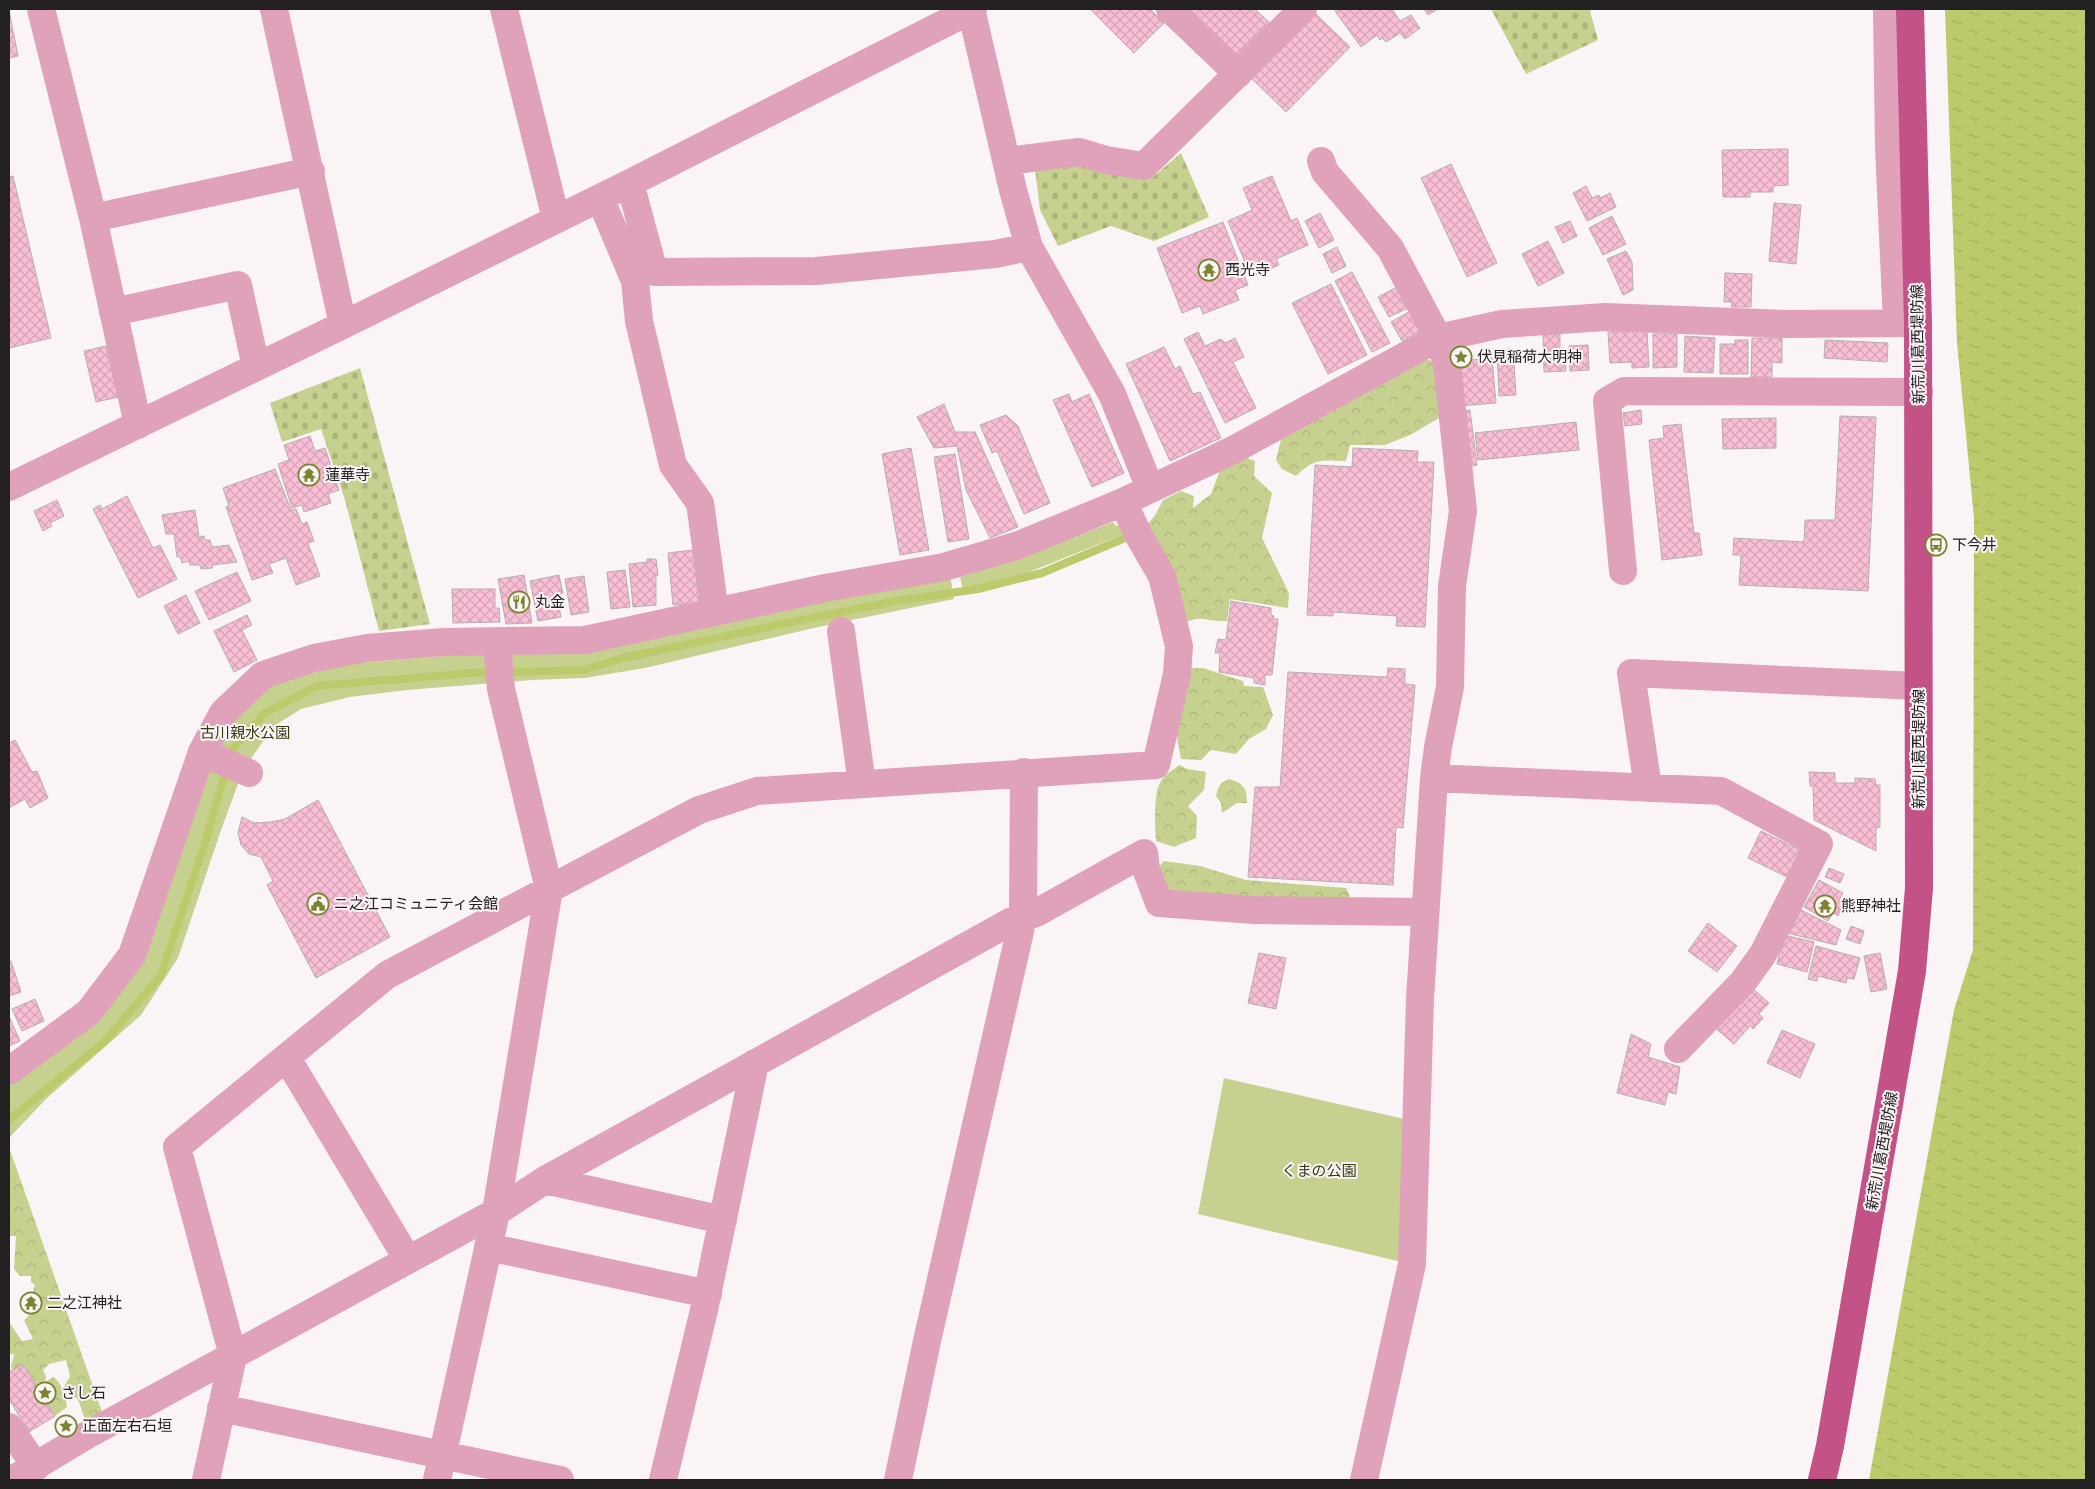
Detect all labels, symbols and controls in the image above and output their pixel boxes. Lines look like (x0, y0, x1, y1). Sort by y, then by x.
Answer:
temple icon: 西光寺 (1197, 258, 1221, 282)
place label: 西光寺 (1225, 260, 1270, 279)
street label: 新荒川葛西堤防線 (1907, 284, 1928, 404)
place icon: 伏見稲荷大明神 (1449, 345, 1473, 369)
place label: 伏見稲荷大明神 (1477, 347, 1582, 366)
temple icon: 蓮華寺 (297, 463, 321, 487)
place label: 蓮華寺 (325, 465, 370, 484)
bus stop icon: 下今井 (1924, 533, 1948, 557)
place label: 下今井 (1952, 535, 1997, 554)
restaurant icon: 丸金 (507, 590, 531, 614)
place label: 丸金 (535, 592, 565, 611)
street label: 新荒川葛西堤防線 (1909, 689, 1928, 809)
park label: 古川親水公園 (200, 723, 290, 742)
public building icon: ニ之江コミュニティ会館 (306, 892, 330, 916)
place label: ニ之江コミュニティ会館 (334, 894, 498, 913)
temple icon: 熊野神社 (1813, 894, 1837, 918)
place label: 熊野神社 (1841, 896, 1901, 915)
street label: 新荒川葛西堤防線 (1862, 1090, 1901, 1212)
park label: くまの公園 (1281, 1161, 1357, 1180)
temple icon: 二之江神社 (19, 1291, 43, 1315)
place label: 二之江神社 (47, 1293, 122, 1312)
place icon: さし石 (33, 1381, 57, 1405)
place label: さし石 (61, 1383, 106, 1402)
place icon: 正面左右石垣 (54, 1414, 78, 1438)
place label: 正面左右石垣 (82, 1416, 172, 1435)

